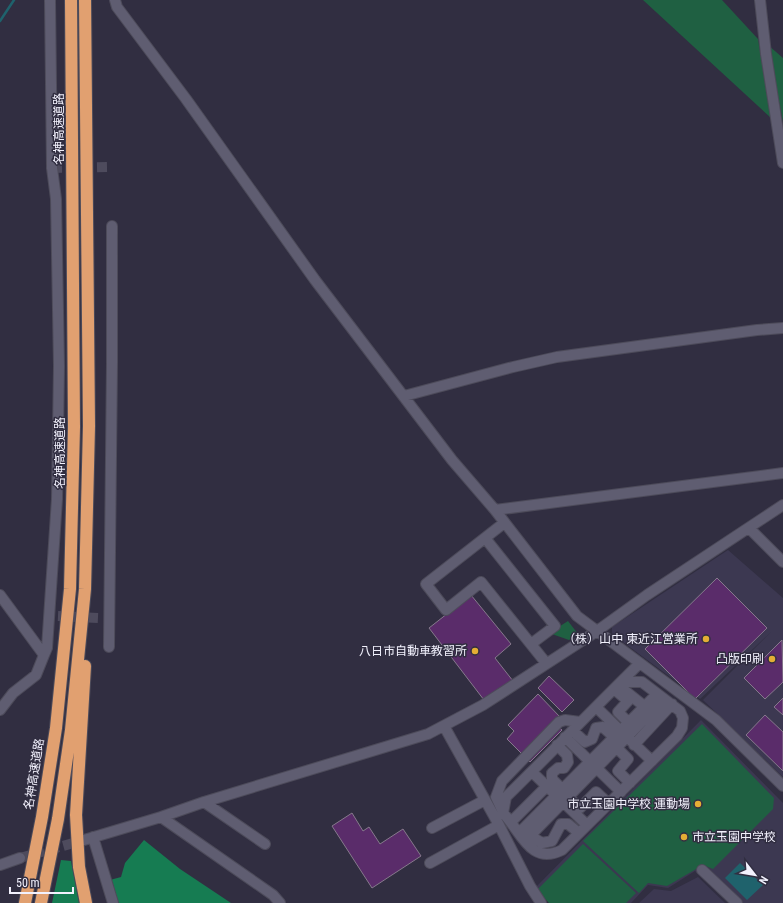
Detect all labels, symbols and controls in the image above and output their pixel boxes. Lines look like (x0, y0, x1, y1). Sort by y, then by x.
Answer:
street label: 名神高速道路 (52, 93, 66, 165)
street label: 名神高速道路 (53, 417, 67, 489)
place label: （株）山中 東近江営業所 (563, 632, 698, 646)
marker: （株）山中 東近江営業所 (701, 634, 711, 644)
place label: 八日市自動車教習所 (359, 644, 467, 658)
marker: 八日市自動車教習所 (470, 646, 480, 656)
place label: 凸版印刷 (716, 652, 764, 666)
marker: 凸版印刷 (767, 654, 777, 664)
street label: 名神高速道路 (21, 737, 47, 811)
place label: 市立玉園中学校 運動場 (567, 797, 690, 811)
marker: 市立玉園中学校 運動場 (693, 799, 703, 809)
place label: 市立玉園中学校 (692, 830, 776, 844)
marker: 市立玉園中学校 (679, 832, 689, 842)
north arrow (735, 855, 775, 895)
scale bar (10, 869, 73, 895)
text: N (756, 874, 770, 886)
text: 50 m (16, 876, 40, 890)

